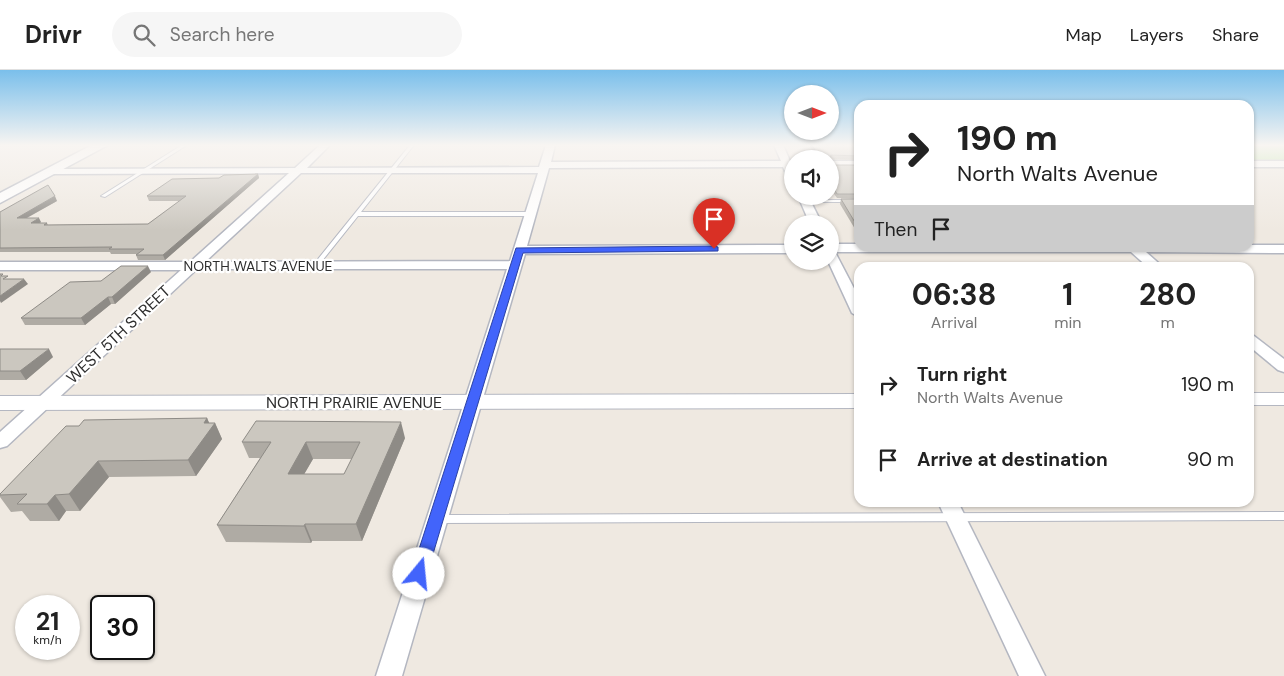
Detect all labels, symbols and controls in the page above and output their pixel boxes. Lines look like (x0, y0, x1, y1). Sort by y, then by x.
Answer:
search box (112, 12, 462, 57)
text: Drivr (25, 19, 82, 50)
icon: search (130, 21, 158, 49)
text: Search here (170, 22, 275, 47)
text: Map (1066, 23, 1102, 47)
text: Layers (1130, 23, 1184, 47)
text: Share (1212, 23, 1259, 47)
north arrow (784, 85, 839, 140)
map controls (784, 85, 839, 270)
text: 190 m (957, 115, 1058, 161)
icon: right (874, 120, 939, 185)
button: sound (784, 150, 839, 205)
text: North Walts Avenue (957, 159, 1158, 188)
pin (693, 198, 735, 249)
icon: arrive (700, 205, 728, 233)
button: layers (784, 215, 839, 270)
icon: arrive (927, 215, 955, 243)
text: Then (874, 217, 917, 242)
street label: NORTH WALTS AVENUE (183, 257, 333, 275)
text: 06:38 (912, 275, 997, 314)
text: 1 (1062, 275, 1073, 314)
text: 280 (1139, 275, 1196, 314)
street label: WEST 5TH STREET (62, 281, 175, 388)
text: Arrival (931, 312, 977, 333)
text: min (1054, 312, 1081, 333)
text: m (1161, 312, 1175, 333)
text: Turn right (917, 362, 1007, 387)
icon: right (874, 371, 902, 399)
text: 190 m (1181, 372, 1234, 397)
text: North Walts Avenue (917, 387, 1063, 408)
street label: NORTH PRAIRIE AVENUE (266, 392, 442, 413)
icon: arrive (874, 446, 902, 474)
text: Arrive at destination (917, 447, 1108, 472)
text: 90 m (1187, 447, 1234, 472)
position arrow (392, 547, 444, 599)
speed limit sign: 30 (90, 595, 155, 660)
text: 21 (36, 605, 59, 638)
text: km/h (33, 632, 62, 648)

